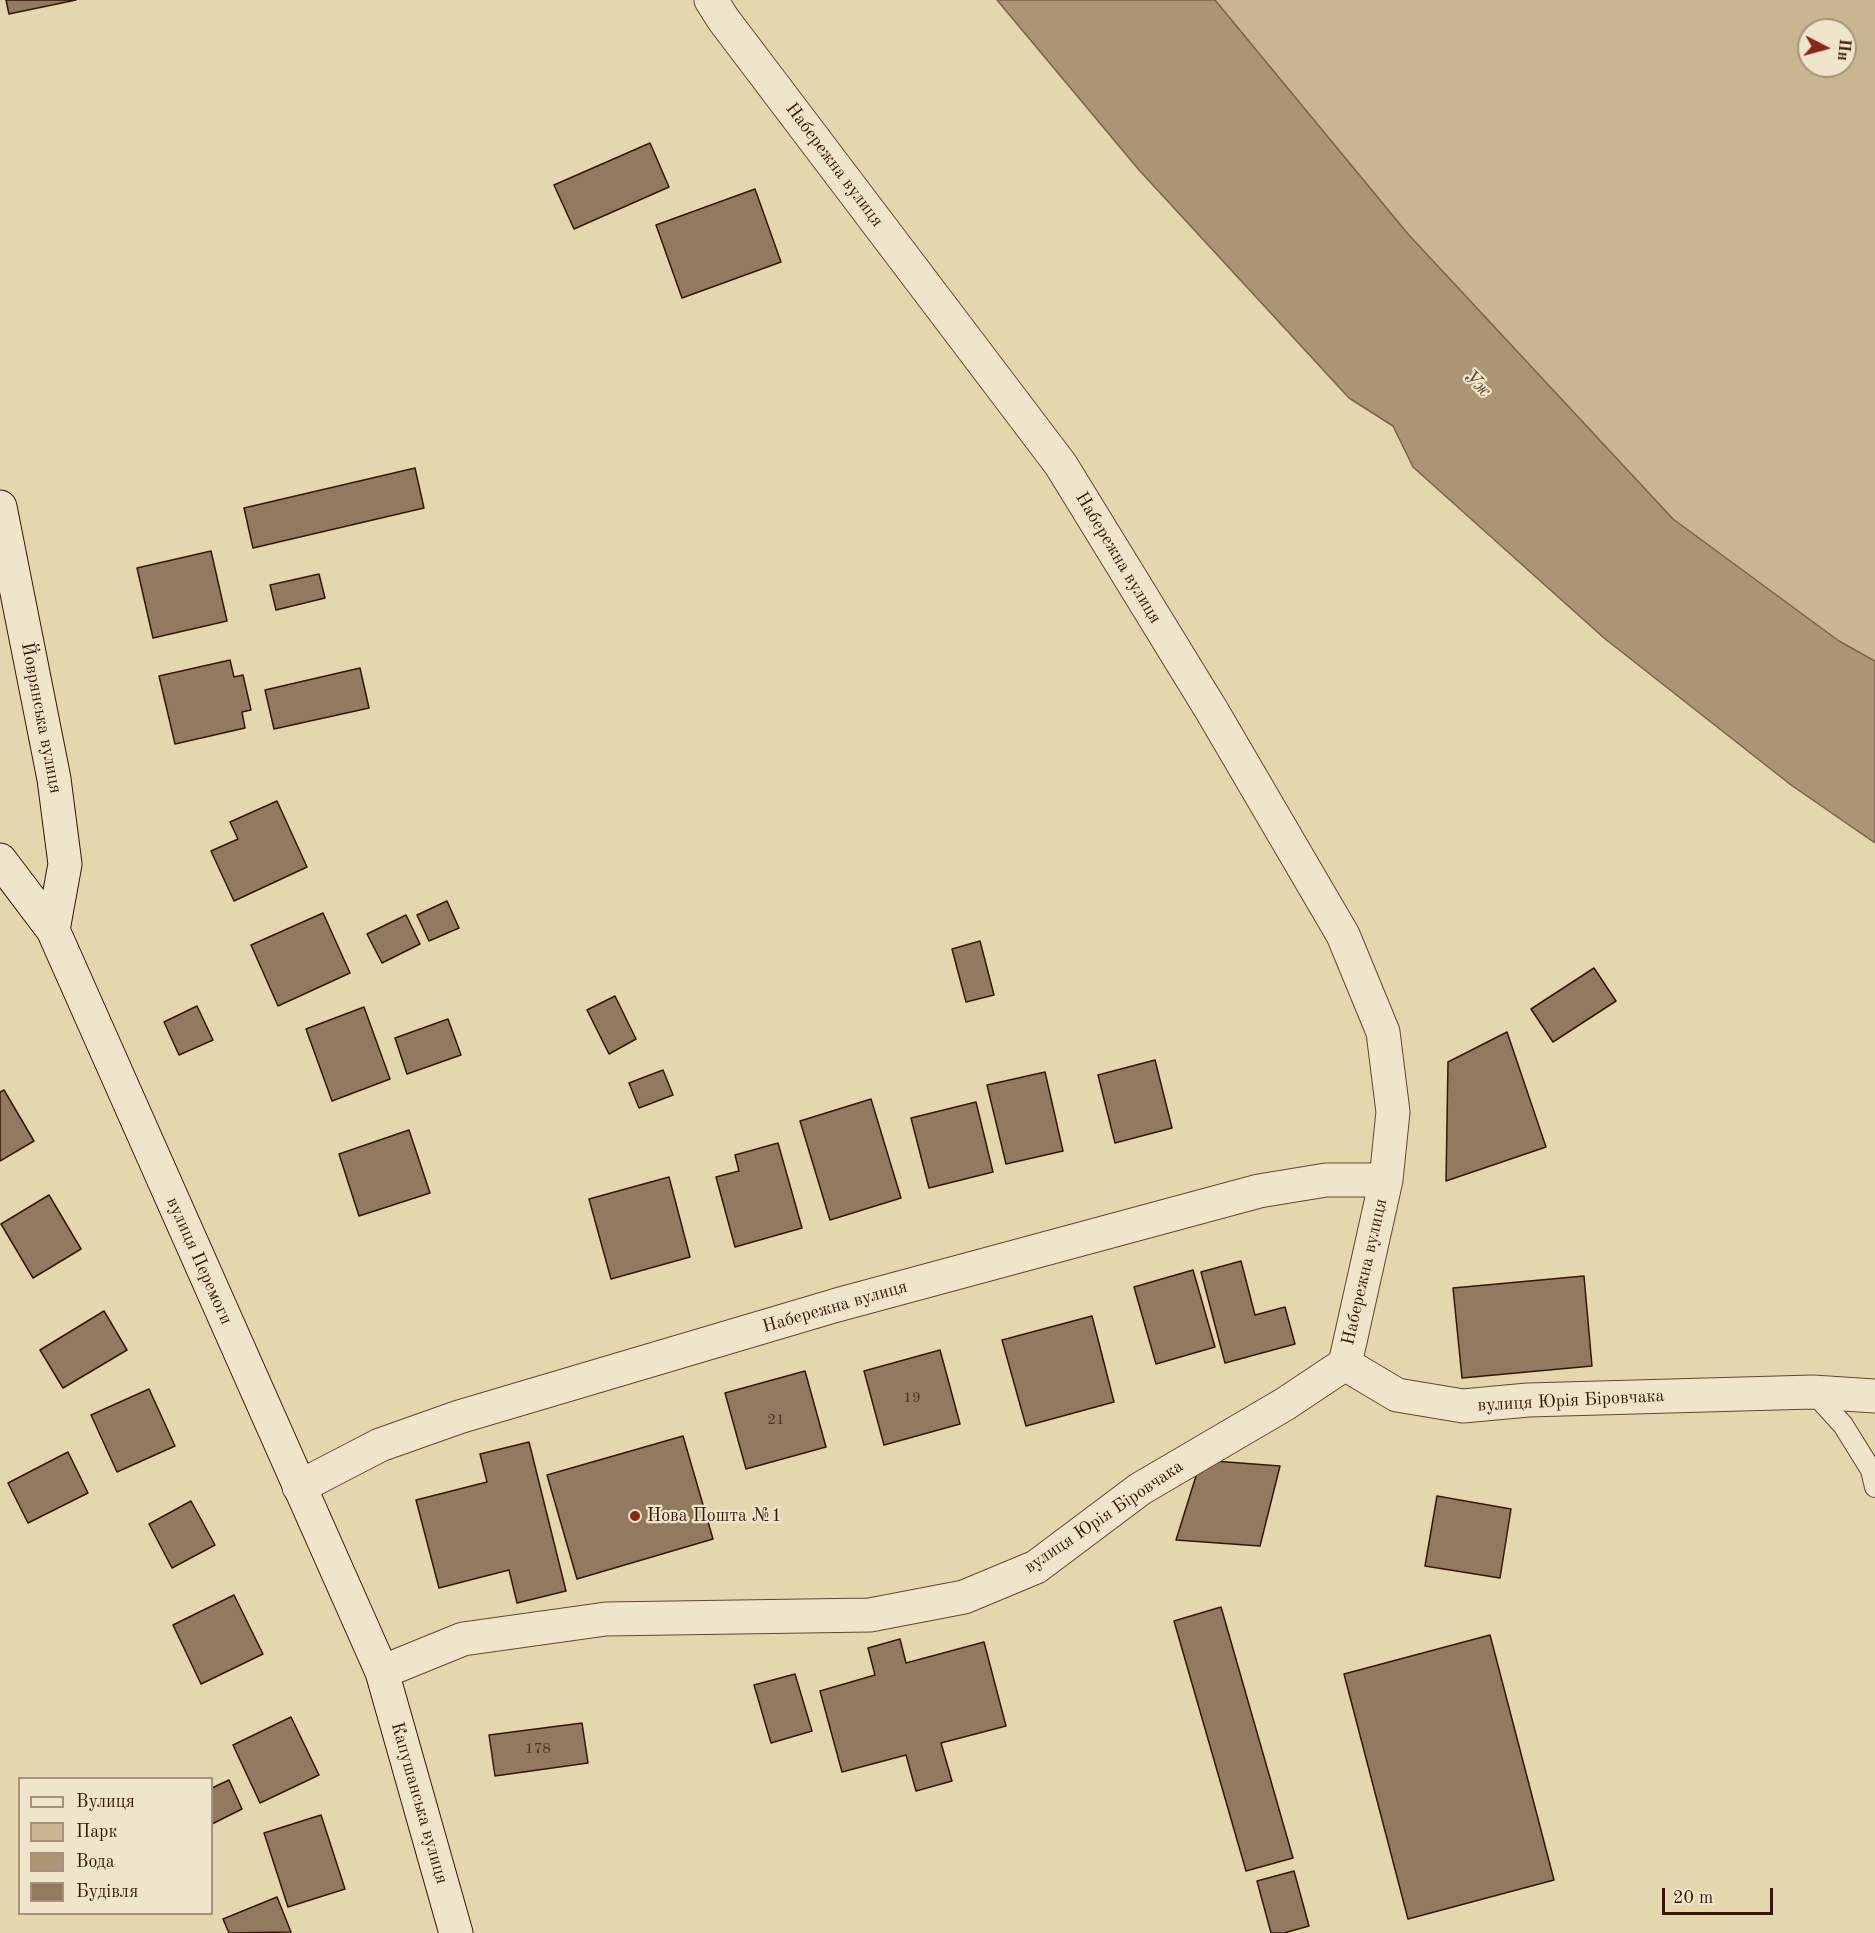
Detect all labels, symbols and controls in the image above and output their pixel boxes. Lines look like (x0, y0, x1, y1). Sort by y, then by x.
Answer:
north arrow (1797, 18, 1857, 78)
text: Пн (1834, 38, 1852, 61)
street label: Набережна вулиця (780, 99, 888, 231)
water label: Уж (1458, 365, 1496, 403)
street label: Набережна вулиця (1070, 488, 1166, 628)
street label: Йоврянська вулиця (16, 641, 66, 795)
street label: вулиця Перемоги (161, 1194, 237, 1328)
street label: Набережна вулиця (1338, 1197, 1392, 1347)
street label: Набережна вулиця (760, 1276, 910, 1338)
street label: вулиця Юрія Біровчака (1477, 1385, 1665, 1417)
house number: 19 (903, 1389, 921, 1407)
house number: 21 (767, 1411, 785, 1429)
street label: вулиця Юрія Біровчака (1020, 1456, 1188, 1578)
place label: Нова Пошта №1 (647, 1505, 782, 1527)
marker: Нова Пошта №1 (628, 1509, 642, 1523)
street label: Капушанська вулиця (386, 1720, 452, 1886)
house number: 178 (525, 1740, 551, 1758)
legend (18, 1777, 213, 1915)
text: Вулиця (76, 1793, 135, 1811)
text: Парк (76, 1823, 117, 1841)
text: Вода (76, 1853, 115, 1871)
scale bar (1665, 1876, 1776, 1914)
text: Будівля (76, 1883, 138, 1901)
text: 20 m (1673, 1889, 1713, 1907)

